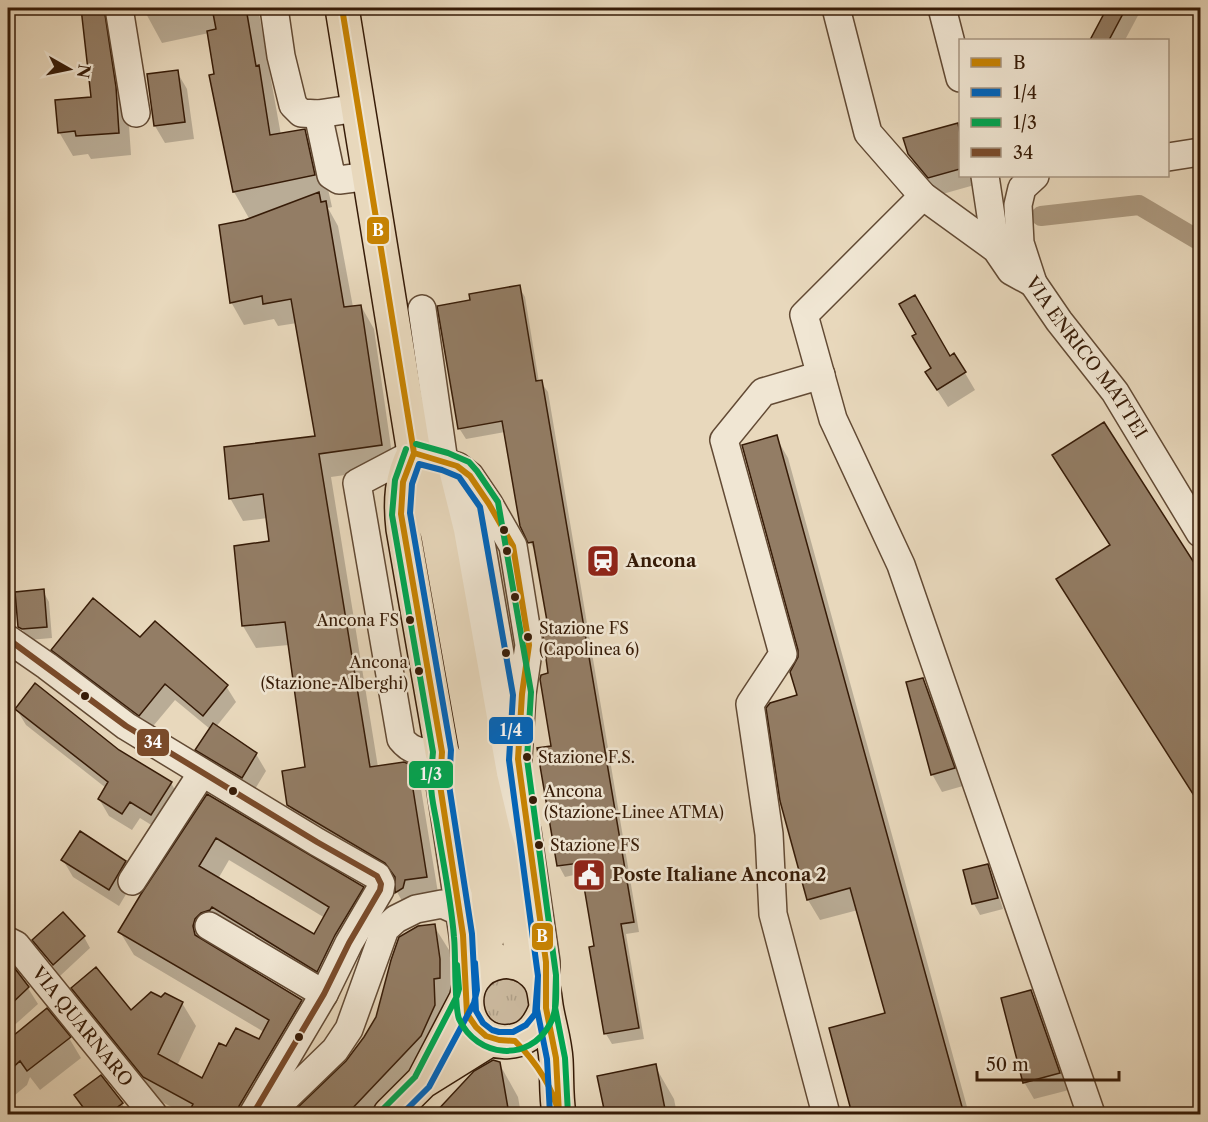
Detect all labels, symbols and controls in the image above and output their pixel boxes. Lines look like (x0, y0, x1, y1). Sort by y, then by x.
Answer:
north arrow (39, 39, 99, 99)
legend (959, 39, 1169, 177)
text: B (1013, 52, 1026, 74)
text: N (73, 63, 95, 80)
text: 1/4 (1013, 82, 1037, 104)
text: 1/3 (1013, 112, 1037, 134)
text: 34 (1013, 142, 1033, 164)
line badge: B (366, 216, 390, 245)
text: B (372, 220, 384, 240)
street label: VIA ENRICO MATTEI (1020, 271, 1151, 443)
unlabelled marker (498, 524, 510, 536)
station icon: Ancona (585, 543, 621, 579)
unlabelled marker (501, 545, 513, 557)
place label: Ancona (625, 550, 697, 572)
unlabelled marker (509, 591, 521, 603)
place label: Ancona FS (315, 610, 399, 630)
marker: Ancona FS (404, 614, 416, 626)
place label: Stazione FS (Capolinea 6) (539, 618, 639, 659)
marker: Stazione FS (Capolinea 6) (522, 631, 534, 643)
unlabelled marker (500, 647, 512, 659)
place label: Ancona (Stazione-Alberghi) (261, 652, 409, 693)
marker: Ancona (Stazione-Alberghi) (413, 665, 425, 677)
unlabelled marker (79, 690, 91, 702)
line badge: 1/4 (488, 716, 534, 745)
text: 1/4 (500, 720, 522, 740)
line badge: 34 (136, 728, 170, 757)
text: 34 (144, 732, 162, 752)
place label: Stazione F.S. (538, 747, 635, 767)
marker: Stazione F.S. (521, 751, 533, 763)
line badge: 1/3 (408, 760, 454, 789)
text: 1/3 (420, 764, 442, 784)
place label: Ancona (Stazione-Linee ATMA) (543, 781, 724, 822)
unlabelled marker (227, 785, 239, 797)
marker: Ancona (Stazione-Linee ATMA) (527, 794, 539, 806)
place label: Stazione FS (550, 835, 640, 855)
marker: Stazione FS (533, 839, 545, 851)
public building icon: Poste Italiane Ancona 2 (571, 857, 607, 893)
place label: Poste Italiane Ancona 2 (612, 864, 826, 886)
line badge: B (531, 922, 554, 951)
text: B (536, 926, 548, 946)
street label: VIA QUARNARO (26, 961, 137, 1091)
unlabelled marker (293, 1031, 305, 1043)
scale bar (977, 1044, 1120, 1082)
text: 50 m (986, 1054, 1029, 1076)

